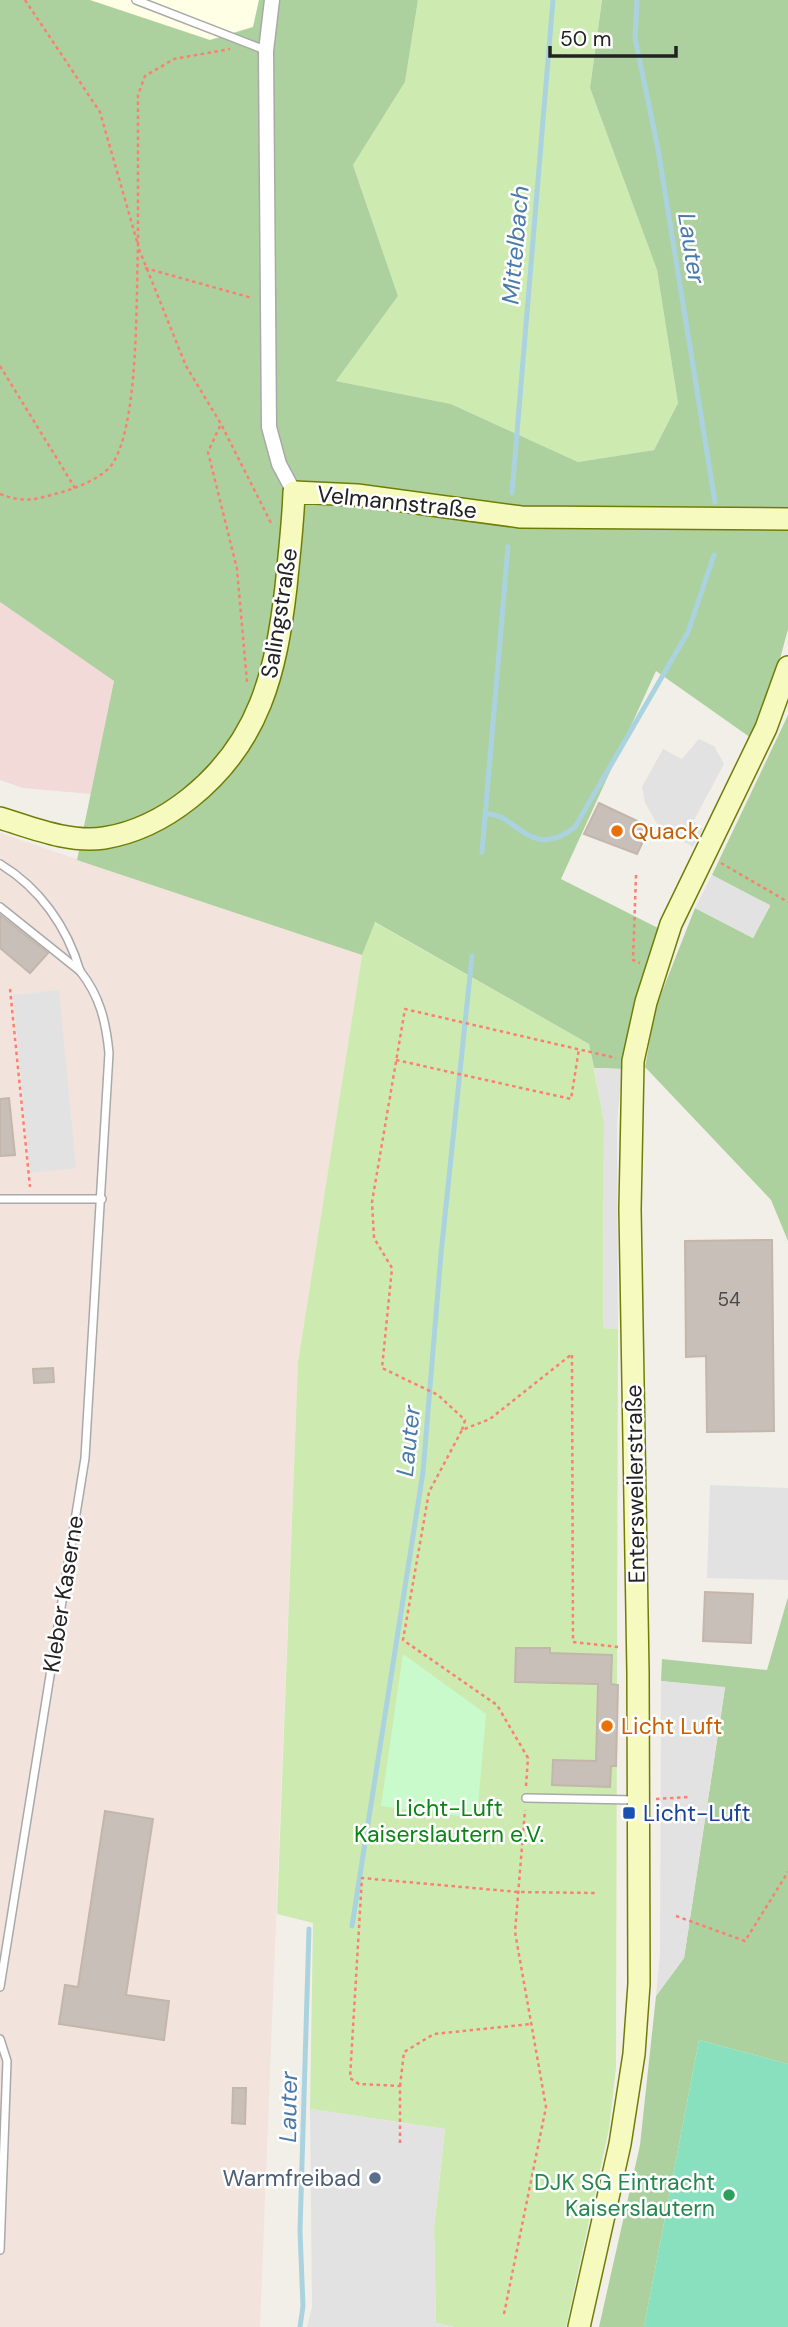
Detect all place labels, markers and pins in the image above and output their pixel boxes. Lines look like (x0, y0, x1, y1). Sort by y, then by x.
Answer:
place label: Quack (631, 816, 700, 846)
marker: Quack (609, 823, 625, 839)
place label: Licht Luft (621, 1711, 722, 1741)
marker: Licht Luft (599, 1718, 615, 1734)
place label: Licht-Luft (643, 1798, 751, 1828)
marker: Licht-Luft (621, 1805, 637, 1821)
place label: Warmfreibad (223, 2163, 361, 2193)
place label: DJK SG Eintracht Kaiserslautern (534, 2167, 715, 2223)
marker: Warmfreibad (367, 2170, 383, 2186)
marker: DJK SG Eintracht Kaiserslautern (721, 2187, 737, 2203)

